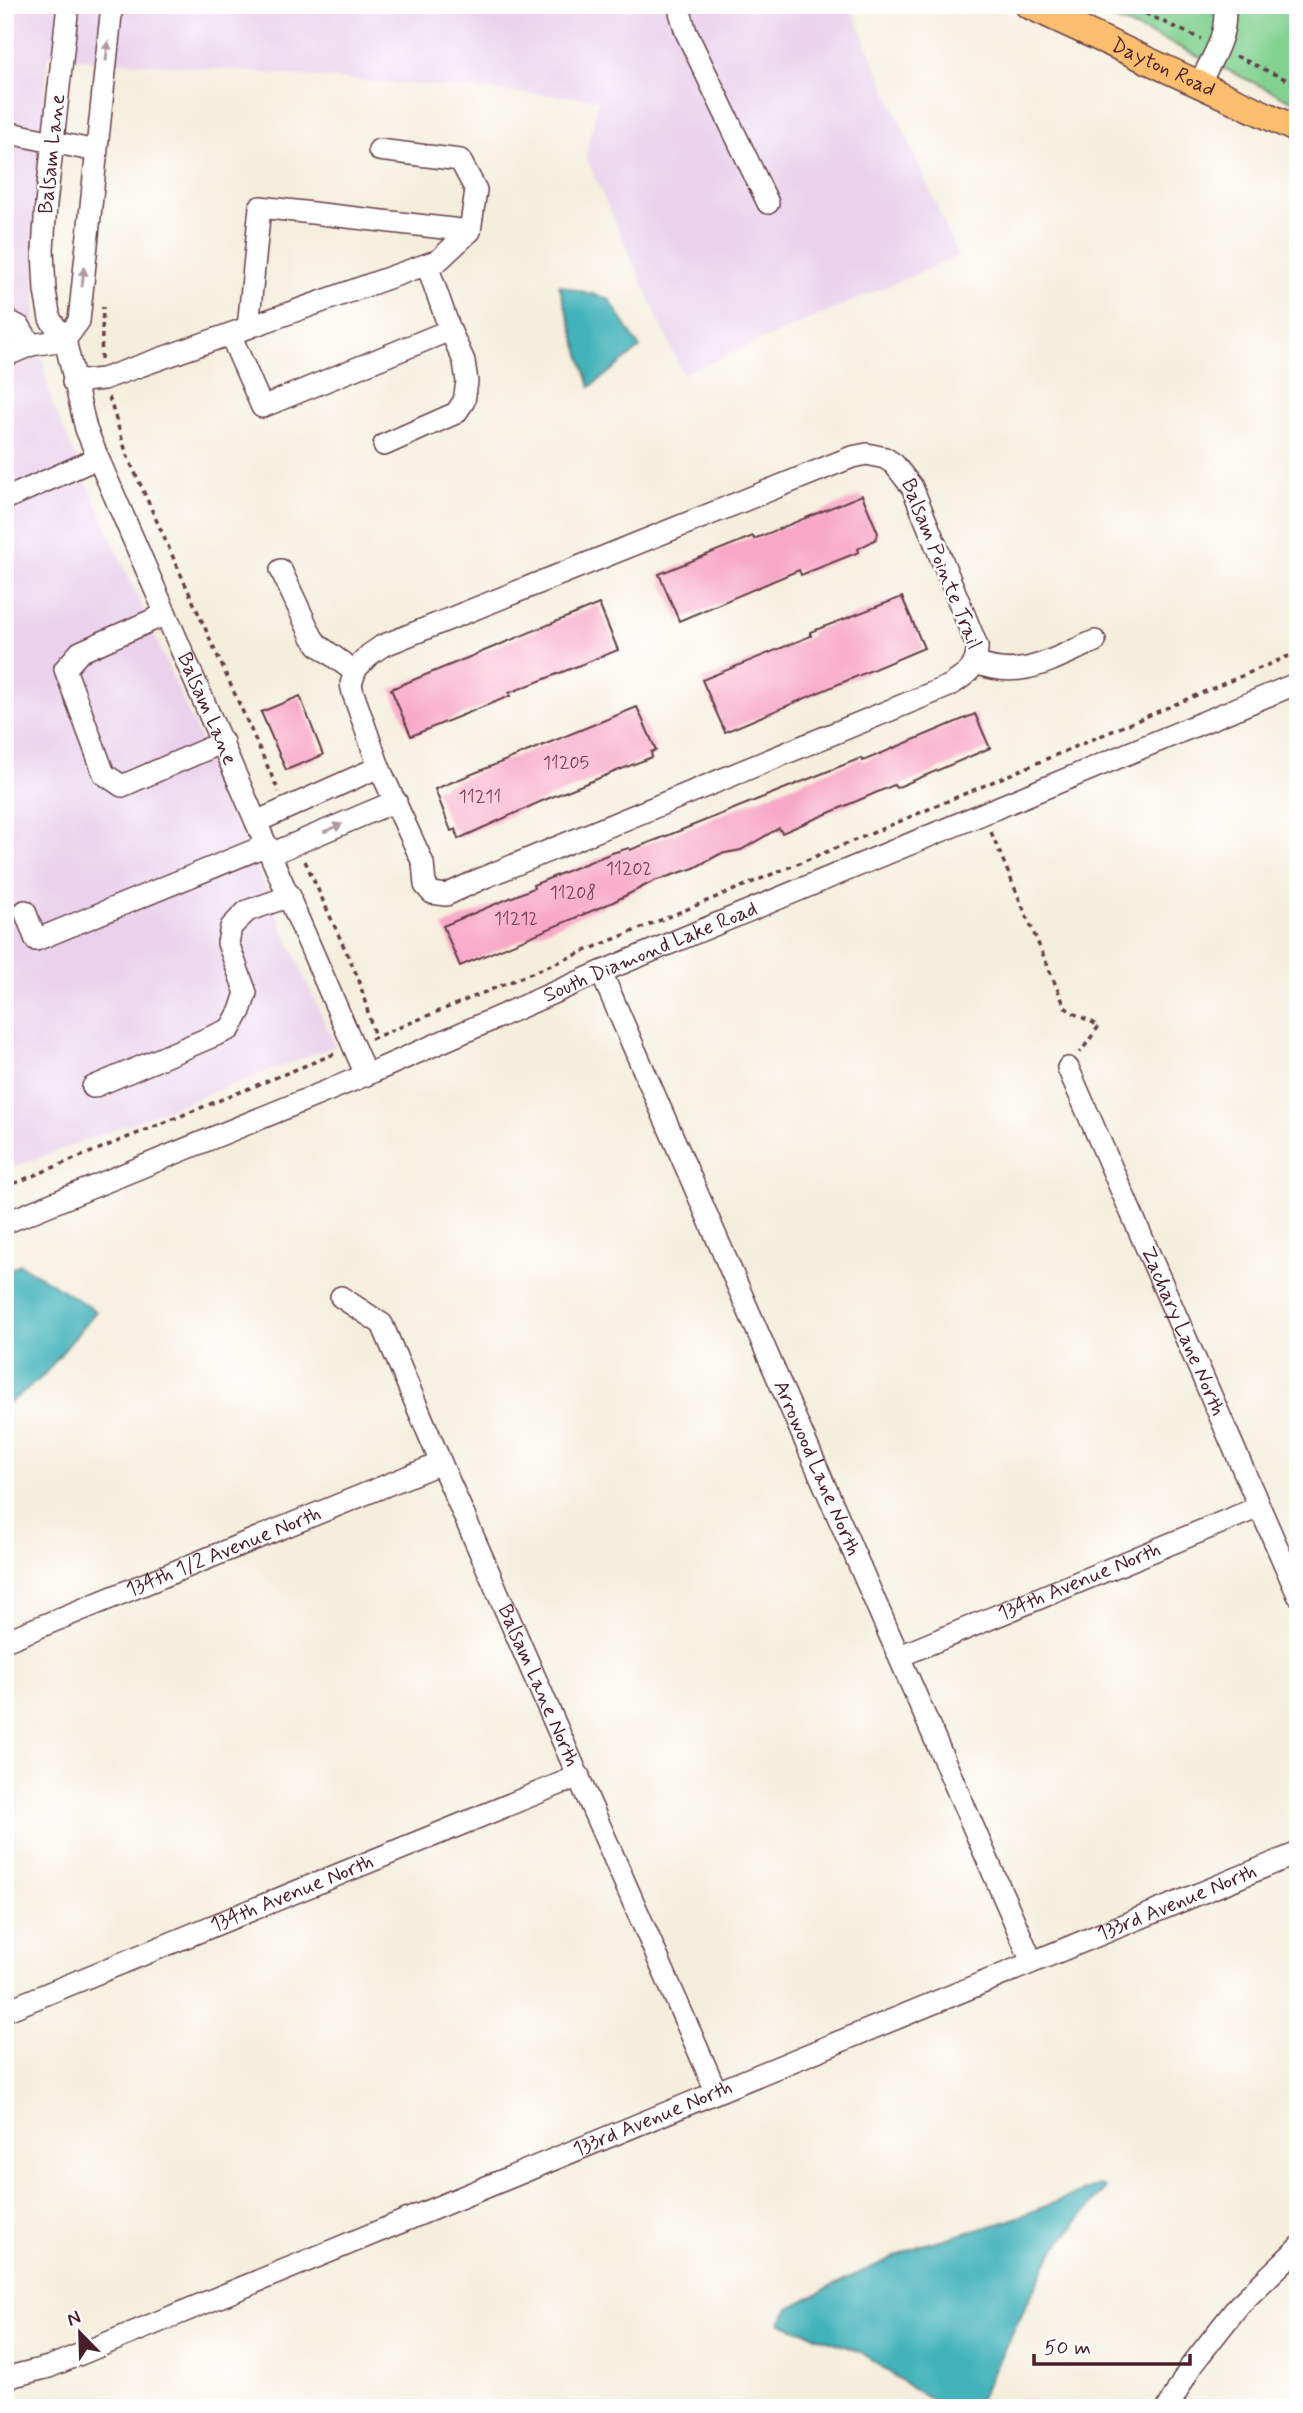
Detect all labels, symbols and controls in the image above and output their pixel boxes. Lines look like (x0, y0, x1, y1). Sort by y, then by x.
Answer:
street label: Dayton Road (1107, 31, 1220, 104)
one-way arrow (102, 39, 113, 61)
street label: Balsam Lane (32, 93, 72, 215)
one-way arrow (78, 266, 89, 288)
street label: Balsam Pointe Trail (894, 474, 988, 654)
street label: Balsam Lane (170, 648, 244, 770)
house number: 11205 (543, 751, 589, 775)
house number: 11211 (459, 785, 501, 809)
one-way arrow (323, 822, 344, 833)
house number: 11202 (606, 857, 652, 881)
house number: 11208 (550, 881, 596, 905)
street label: South Diamond Lake Road (539, 895, 762, 1010)
house number: 11212 (494, 907, 538, 931)
street label: Zachary Lane North (1134, 1242, 1232, 1420)
street label: Arrowood Lane North (766, 1376, 867, 1560)
street label: 134th 1/2 Avenue North (122, 1499, 325, 1604)
street label: 134th Avenue North (994, 1535, 1165, 1628)
street label: Balsam Lane North (491, 1600, 586, 1771)
street label: 134th Avenue North (206, 1848, 378, 1939)
street label: 133rd Avenue North (1093, 1858, 1261, 1948)
street label: 133rd Avenue North (569, 2073, 737, 2164)
north arrow (46, 2298, 116, 2368)
text: N (63, 2305, 85, 2333)
scale bar (1034, 2322, 1189, 2366)
text: 50 m (1044, 2334, 1091, 2362)

